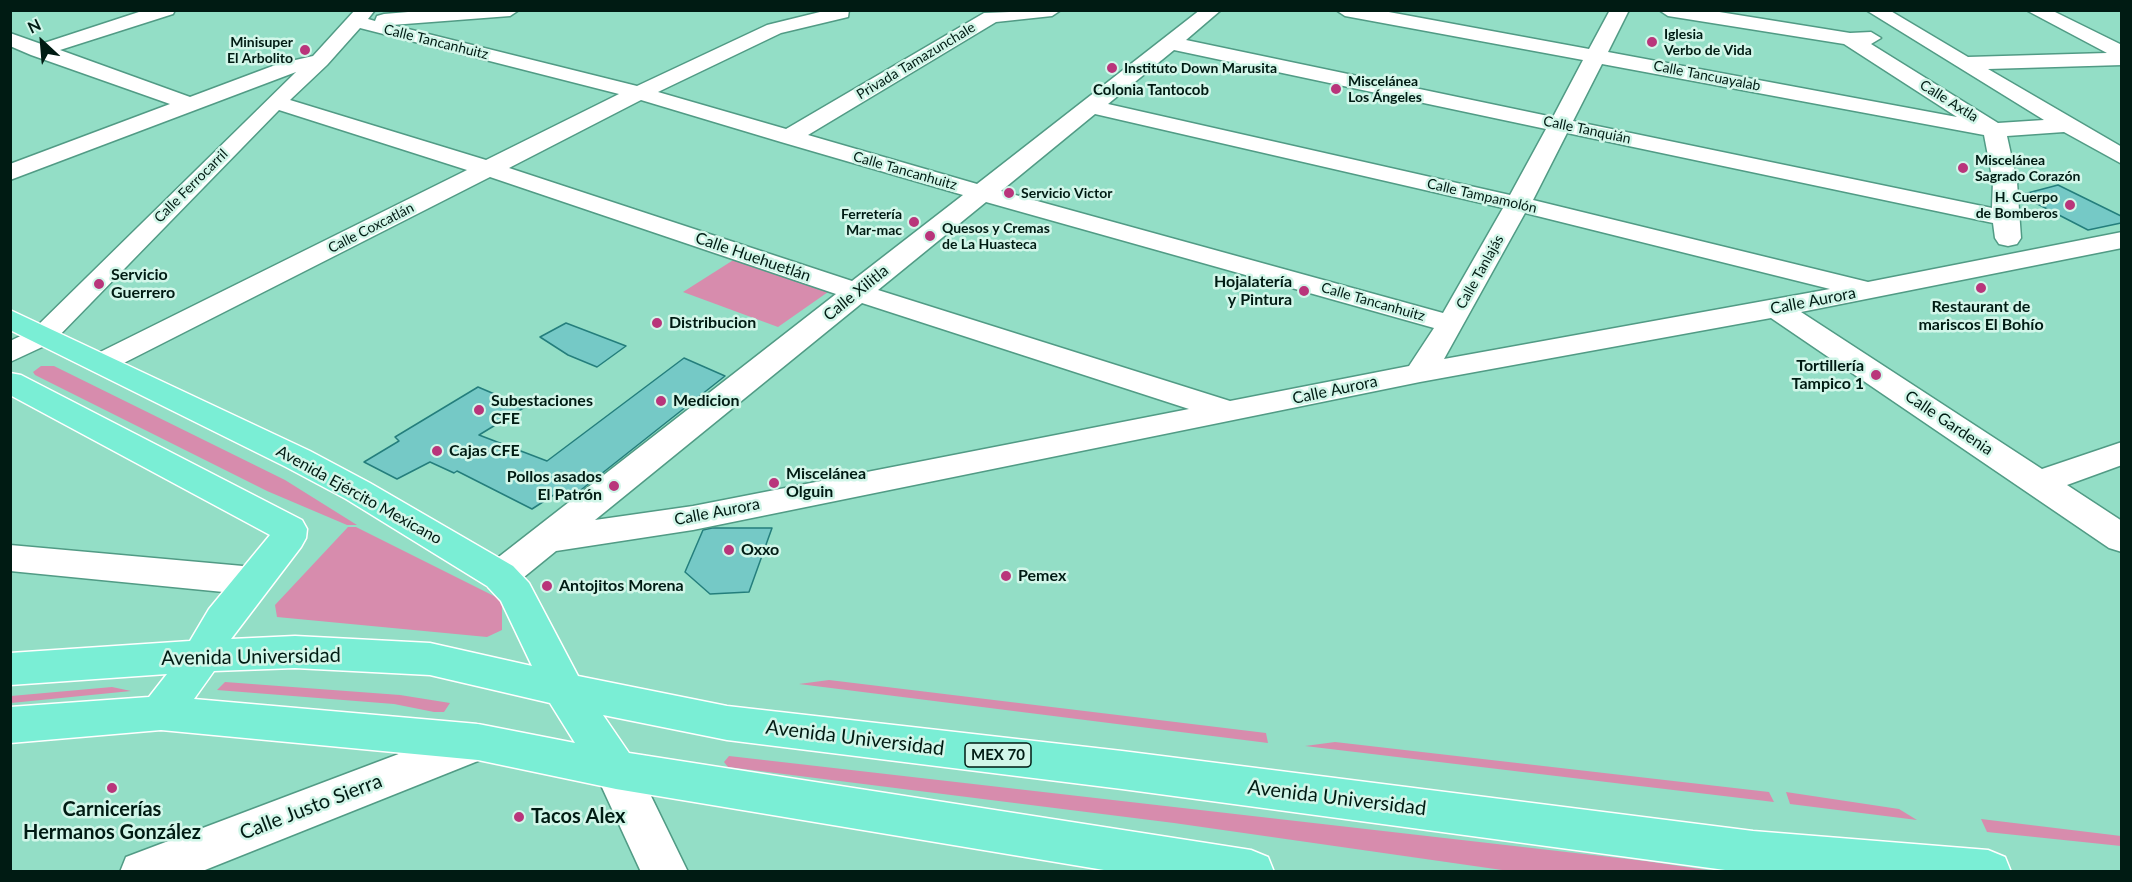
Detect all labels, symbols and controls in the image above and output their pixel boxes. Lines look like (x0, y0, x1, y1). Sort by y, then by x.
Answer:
north arrow (12, 12, 72, 72)
text: N (24, 14, 44, 37)
street label: Privada Tamazunchale (854, 19, 978, 103)
street label: Calle Tancanhuitz (382, 21, 490, 63)
place label: Iglesia Verbo de Vida (1664, 26, 1752, 58)
place label: Minisuper El Arbolito (227, 34, 293, 66)
marker: Iglesia Verbo de Vida (1645, 35, 1659, 49)
marker: Minisuper El Arbolito (298, 43, 312, 57)
street label: Calle Tancuayalab (1652, 57, 1762, 95)
place label: Instituto Down Marusita (1124, 60, 1277, 76)
marker: Instituto Down Marusita (1105, 61, 1119, 75)
place label: Miscelánea Los Ángeles (1348, 73, 1422, 106)
street label: Calle Axtla (1917, 76, 1981, 126)
district label: Colonia Tantocob (1093, 81, 1209, 99)
marker: Miscelánea Los Ángeles (1329, 82, 1343, 96)
street label: Calle Tanquián (1542, 113, 1632, 147)
street label: Calle Ferrocarril (151, 146, 231, 226)
street label: Calle Tancanhuitz (851, 148, 959, 194)
place label: Miscelánea Sagrado Corazón (1975, 152, 2080, 184)
marker: Miscelánea Sagrado Corazón (1956, 161, 1970, 175)
street label: Calle Tampamolón (1425, 175, 1539, 217)
place label: Servicio Victor (1021, 185, 1112, 201)
marker: Servicio Victor (1002, 186, 1016, 200)
place label: H. Cuerpo de Bomberos (1976, 189, 2058, 222)
marker: H. Cuerpo de Bomberos (2063, 198, 2077, 212)
street label: Calle Coxcatlán (325, 199, 417, 257)
place label: Ferretería Mar-mac (841, 206, 902, 238)
marker: Ferretería Mar-mac (907, 215, 921, 229)
place label: Quesos y Cremas de La Huasteca (942, 220, 1050, 252)
street label: Calle Huehuetlán (693, 228, 813, 286)
marker: Quesos y Cremas de La Huasteca (923, 229, 937, 243)
street label: Calle Tanlajás (1453, 232, 1507, 312)
street label: Calle Xilitla (820, 261, 892, 325)
place label: Servicio Guerrero (111, 265, 175, 303)
place label: Hojalatería y Pintura (1214, 272, 1292, 310)
marker: Servicio Guerrero (92, 277, 106, 291)
street label: Calle Tancanhuitz (1319, 279, 1427, 325)
marker: Restaurant de mariscos El Bohío (1974, 281, 1988, 295)
street label: Calle Aurora (1769, 283, 1857, 319)
marker: Hojalatería y Pintura (1297, 284, 1311, 298)
place label: Restaurant de mariscos El Bohío (1918, 297, 2044, 335)
place label: Distribucion (669, 313, 756, 333)
marker: Distribucion (650, 316, 664, 330)
place label: Tortillería Tampico 1 (1792, 356, 1864, 394)
marker: Tortillería Tampico 1 (1869, 368, 1883, 382)
street label: Calle Aurora (1291, 372, 1379, 408)
street label: Calle Gardenia (1901, 387, 1997, 459)
place label: Subestaciones CFE (491, 391, 593, 429)
place label: Medicion (673, 391, 740, 411)
marker: Medicion (654, 394, 668, 408)
marker: Subestaciones CFE (472, 403, 486, 417)
street label: Avenida Ejército Mexicano (273, 441, 445, 549)
place label: Cajas CFE (449, 441, 520, 461)
marker: Cajas CFE (430, 444, 444, 458)
place label: Miscelánea Olguin (786, 464, 866, 502)
place label: Pollos asados El Patrón (507, 467, 602, 505)
marker: Miscelánea Olguin (767, 476, 781, 490)
marker: Pollos asados El Patrón (607, 479, 621, 493)
street label: Calle Aurora (673, 494, 761, 530)
place label: Oxxo (741, 540, 779, 560)
marker: Oxxo (722, 543, 736, 557)
place label: Pemex (1018, 566, 1066, 586)
marker: Pemex (999, 569, 1013, 583)
place label: Antojitos Morena (559, 576, 684, 596)
marker: Antojitos Morena (540, 579, 554, 593)
street label: Avenida Universidad (161, 643, 341, 671)
street label: Avenida Universidad (764, 715, 946, 761)
road number: MEX 70 (965, 743, 1031, 767)
street label: Calle Justo Sierra (236, 769, 386, 845)
street label: Avenida Universidad (1246, 775, 1428, 821)
marker: Carnicerías Hermanos González (105, 781, 119, 795)
place label: Carnicerías Hermanos González (23, 798, 201, 845)
place label: Tacos Alex (531, 805, 625, 829)
marker: Tacos Alex (512, 810, 526, 824)

